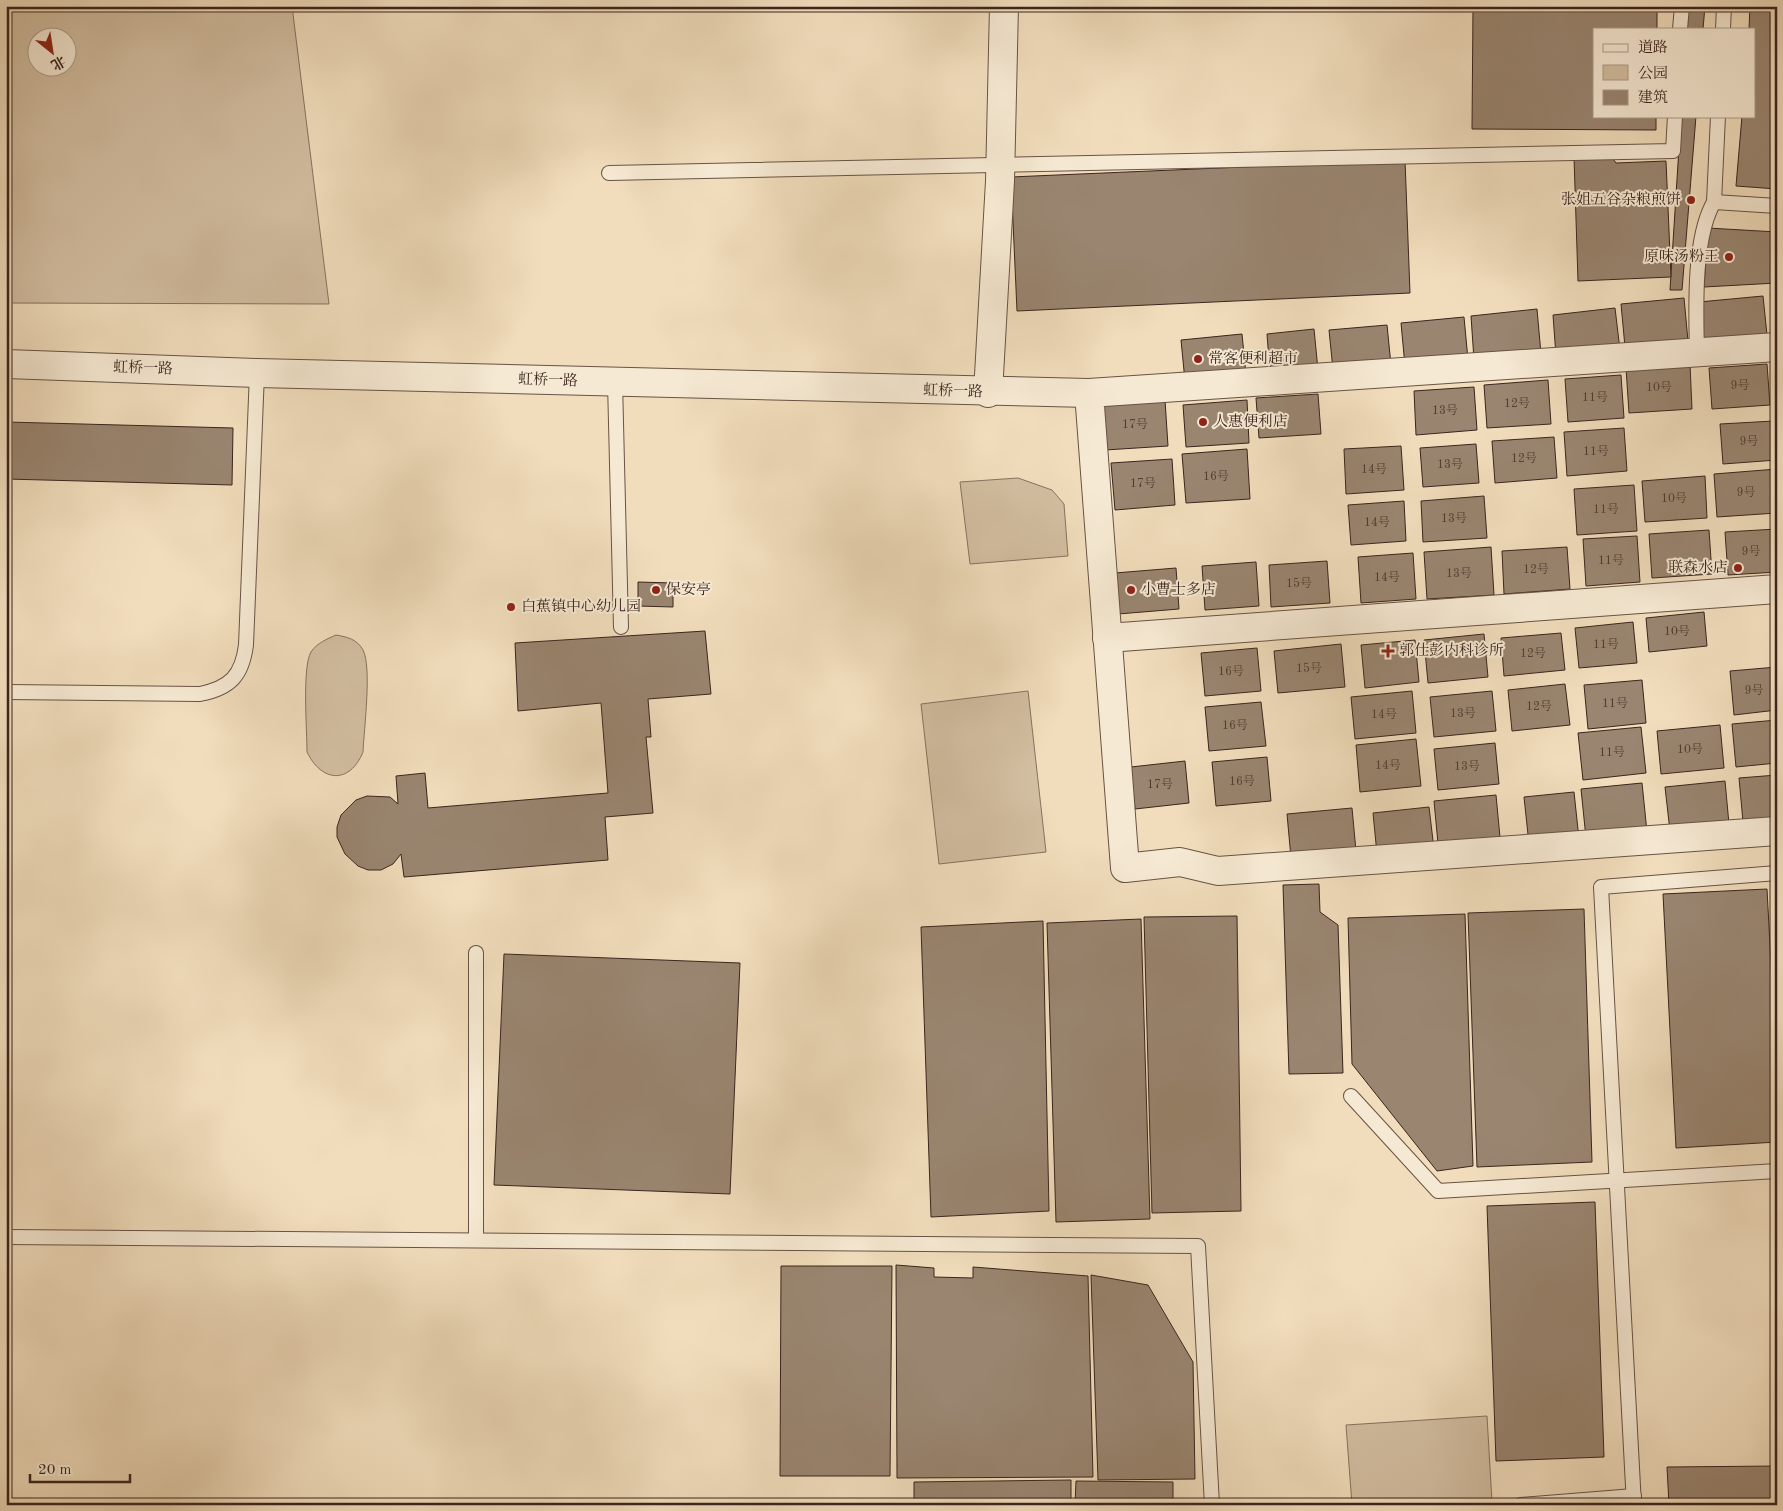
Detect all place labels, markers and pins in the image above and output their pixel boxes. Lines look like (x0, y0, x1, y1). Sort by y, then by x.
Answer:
place label: 张姐五谷杂粮煎饼 (1561, 191, 1681, 208)
marker: 张姐五谷杂粮煎饼 (1685, 194, 1697, 206)
place label: 原味汤粉王 (1644, 248, 1719, 265)
marker: 原味汤粉王 (1723, 251, 1735, 263)
place label: 常客便利超市 (1208, 350, 1298, 367)
marker: 常客便利超市 (1192, 353, 1204, 365)
place label: 人惠便利店 (1213, 413, 1288, 430)
marker: 人惠便利店 (1197, 416, 1209, 428)
place label: 联森水店 (1668, 559, 1728, 576)
marker: 联森水店 (1732, 562, 1744, 574)
place label: 保安亭 (666, 581, 711, 598)
place label: 小曹士多店 (1141, 581, 1216, 598)
marker: 保安亭 (650, 584, 662, 596)
marker: 小曹士多店 (1125, 584, 1137, 596)
place label: 白蕉镇中心幼儿园 (521, 598, 641, 615)
marker: 白蕉镇中心幼儿园 (505, 601, 517, 613)
place label: 郭仕彭内科诊所 (1399, 642, 1504, 659)
marker: 郭仕彭内科诊所 (1381, 644, 1395, 658)

